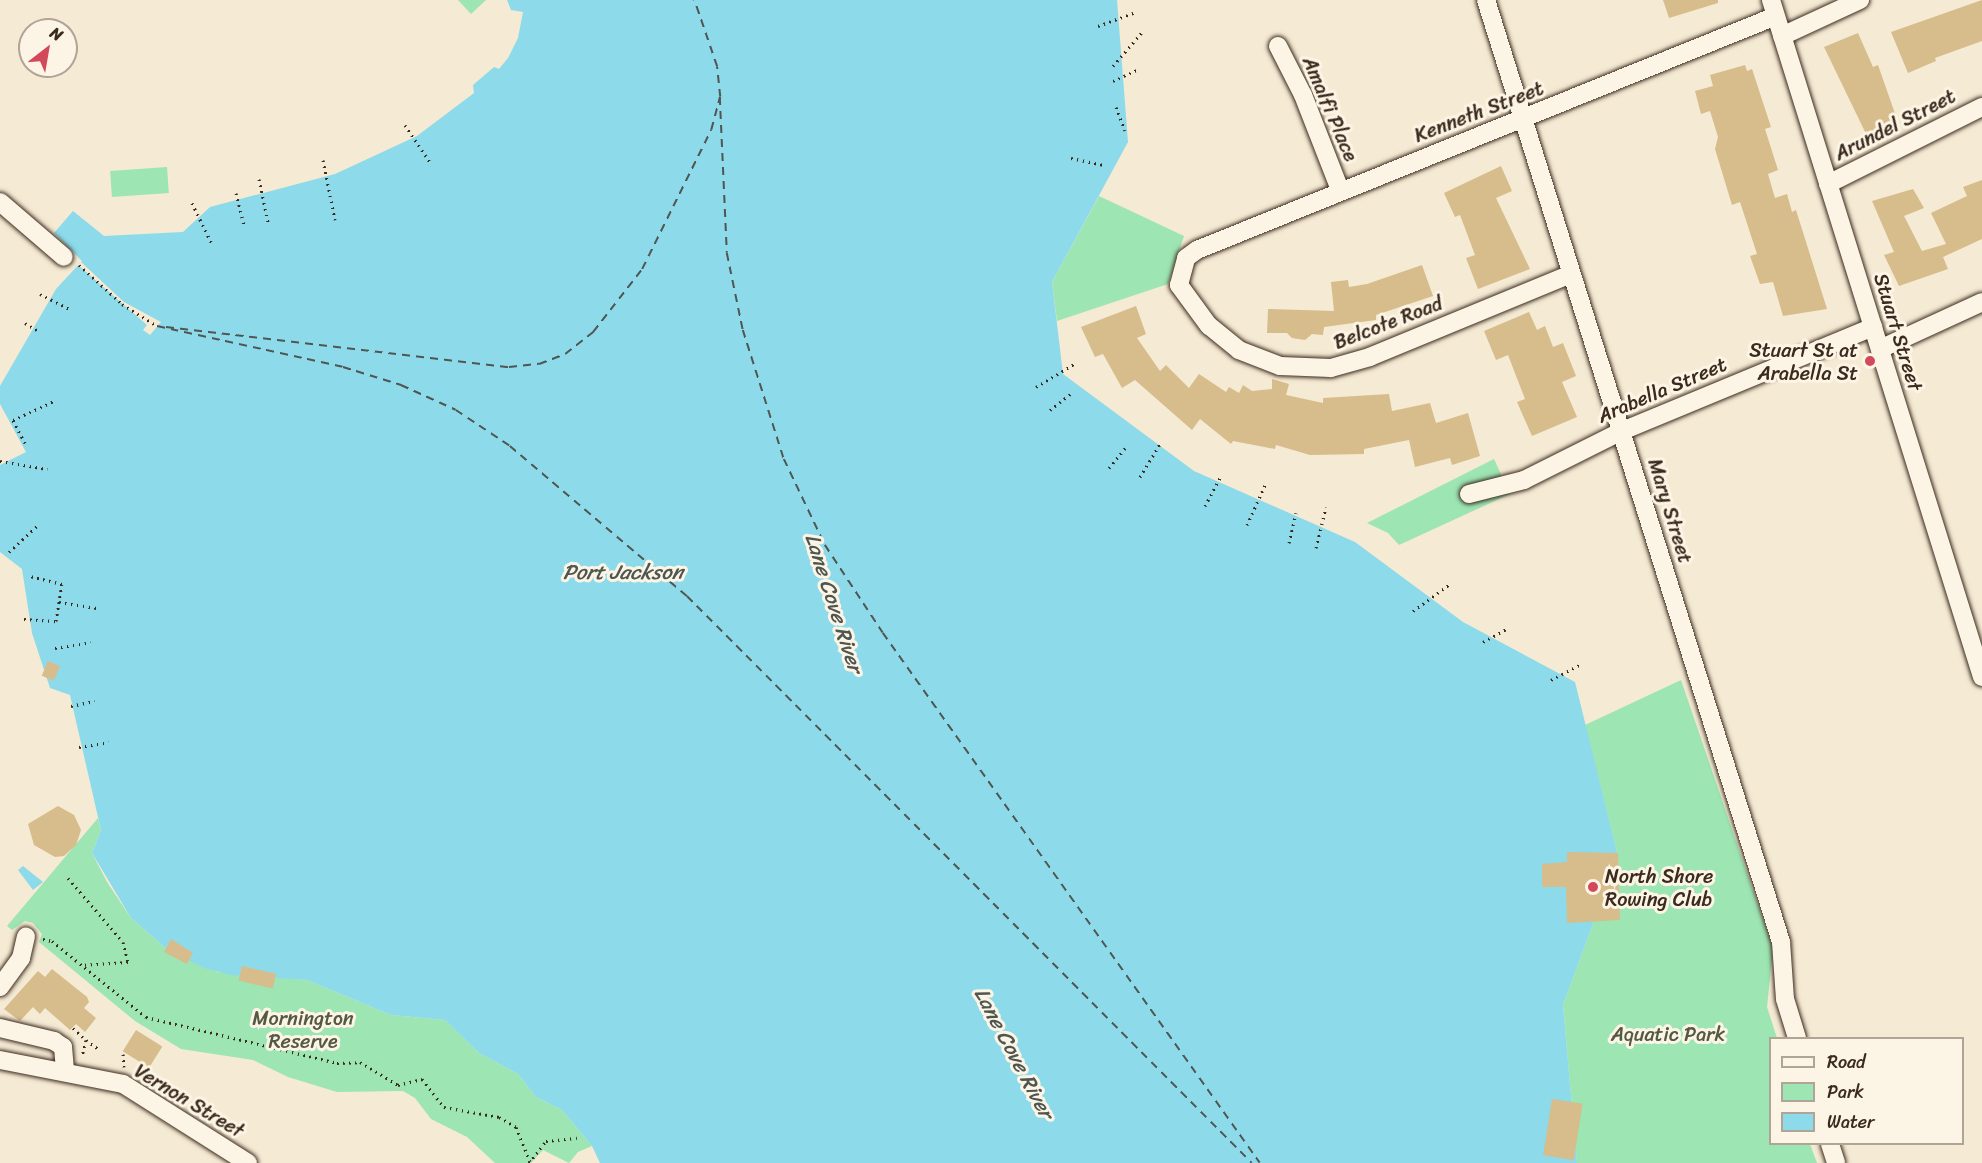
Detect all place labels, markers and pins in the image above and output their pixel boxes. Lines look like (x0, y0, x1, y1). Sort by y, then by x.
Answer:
place label: Stuart St at Arabella St (1749, 338, 1858, 385)
marker: Stuart St at Arabella St (1863, 354, 1877, 368)
place label: North Shore Rowing Club (1605, 864, 1713, 911)
marker: North Shore Rowing Club (1586, 880, 1600, 894)

